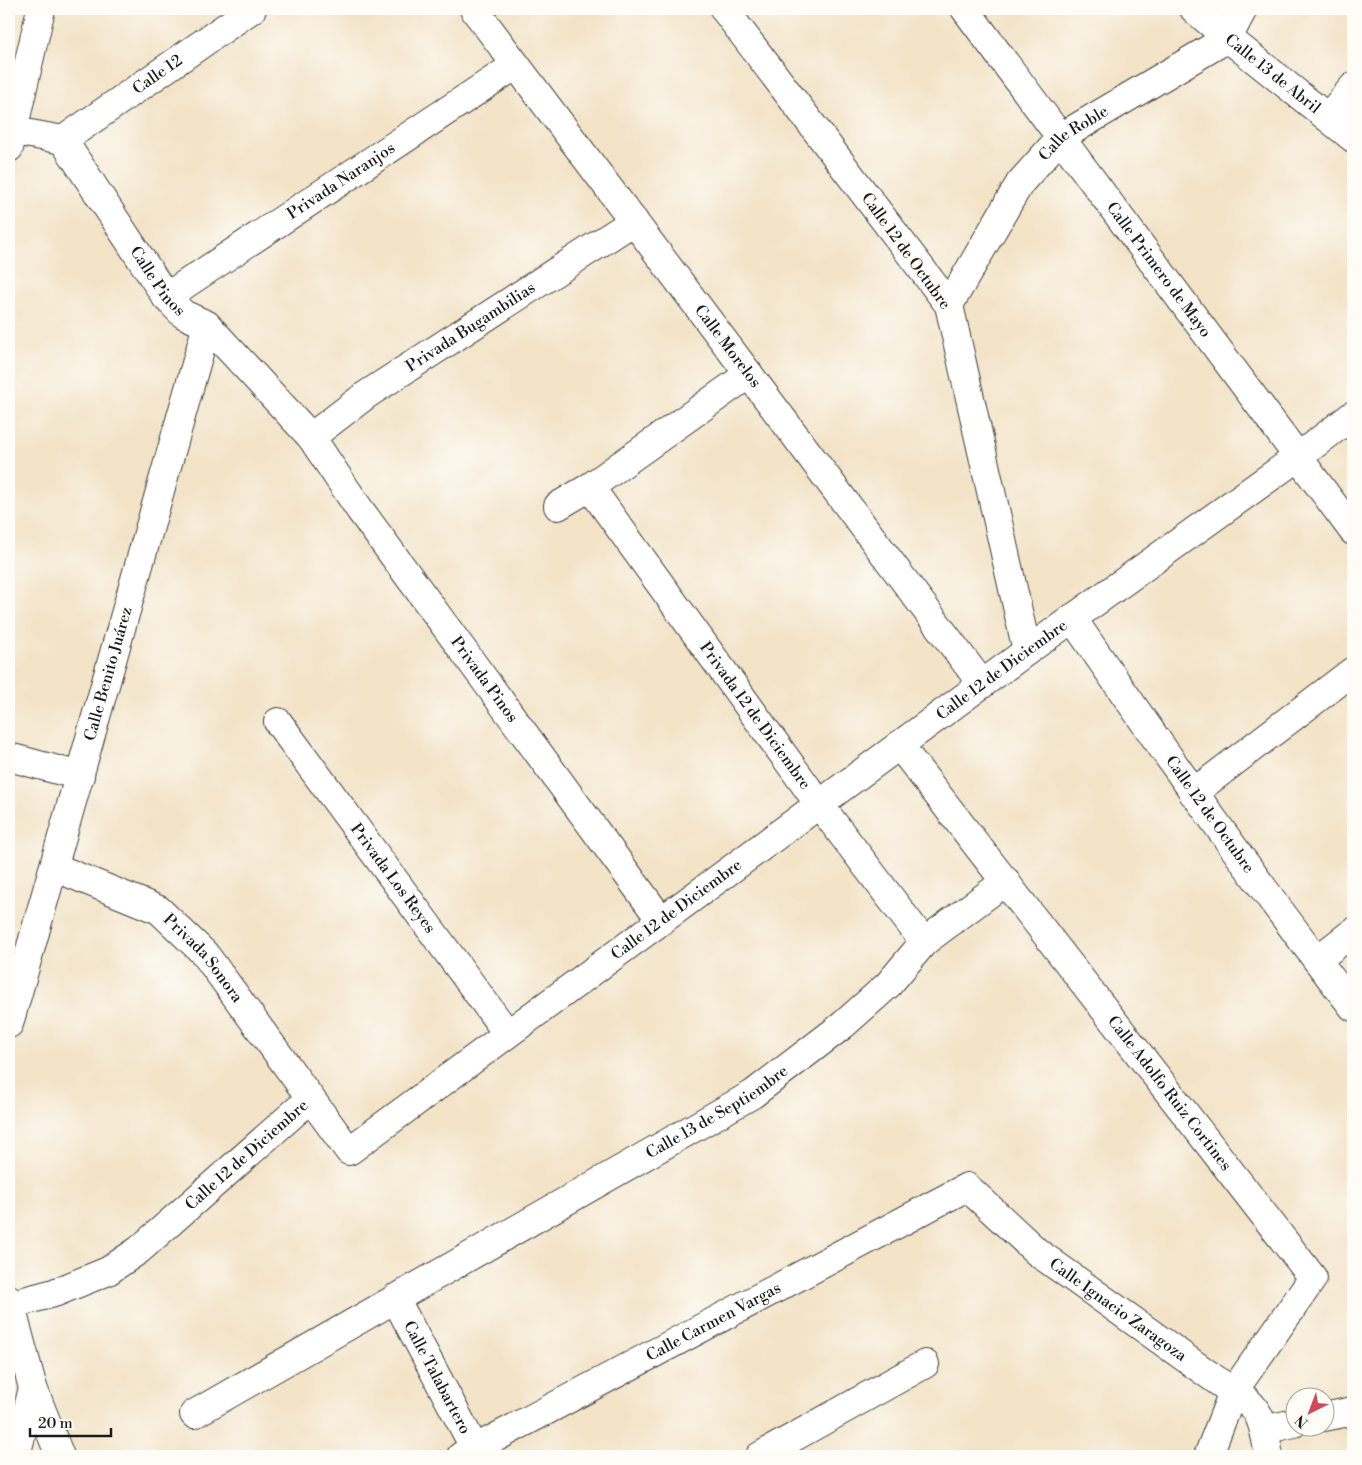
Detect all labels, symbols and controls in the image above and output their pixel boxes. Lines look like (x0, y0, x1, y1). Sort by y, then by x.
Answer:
street label: Calle 13 de Abril (1221, 30, 1325, 118)
street label: Calle 12 (129, 50, 186, 99)
street label: Calle Roble (1034, 101, 1112, 165)
street label: Privada Naranjos (283, 138, 399, 224)
street label: Calle 12 de Octubre (857, 189, 955, 313)
street label: Calle Primero de Mayo (1102, 198, 1216, 341)
street label: Calle Pinos (126, 243, 189, 320)
street label: Privada Bugambilias (402, 278, 539, 376)
street label: Calle Morelos (690, 301, 765, 392)
street label: Calle Benito Juárez (80, 604, 137, 743)
street label: Calle 12 de Diciembre (932, 615, 1071, 724)
street label: Privada Pinos (446, 632, 523, 726)
street label: Privada 12 de Diciembre (695, 638, 815, 793)
street label: Calle 12 de Octubre (1161, 752, 1259, 877)
street label: Privada Los Reyes (346, 819, 440, 937)
street label: Calle 12 de Diciembre (607, 855, 746, 964)
street label: Privada Sonora (159, 909, 248, 1007)
street label: Calle Adolfo Ruiz Cortines (1103, 1012, 1236, 1175)
street label: Calle 13 de Septiembre (642, 1061, 792, 1163)
street label: Calle 12 de Diciembre (181, 1095, 312, 1214)
street label: Calle Ignacio Zaragoza (1045, 1254, 1191, 1366)
street label: Calle Carmen Vargas (643, 1278, 784, 1366)
street label: Calle Talabartero (399, 1317, 475, 1438)
north arrow (1284, 1388, 1334, 1438)
scale bar (30, 1405, 111, 1437)
text: N (1292, 1411, 1312, 1431)
text: 20 m (38, 1414, 73, 1433)

